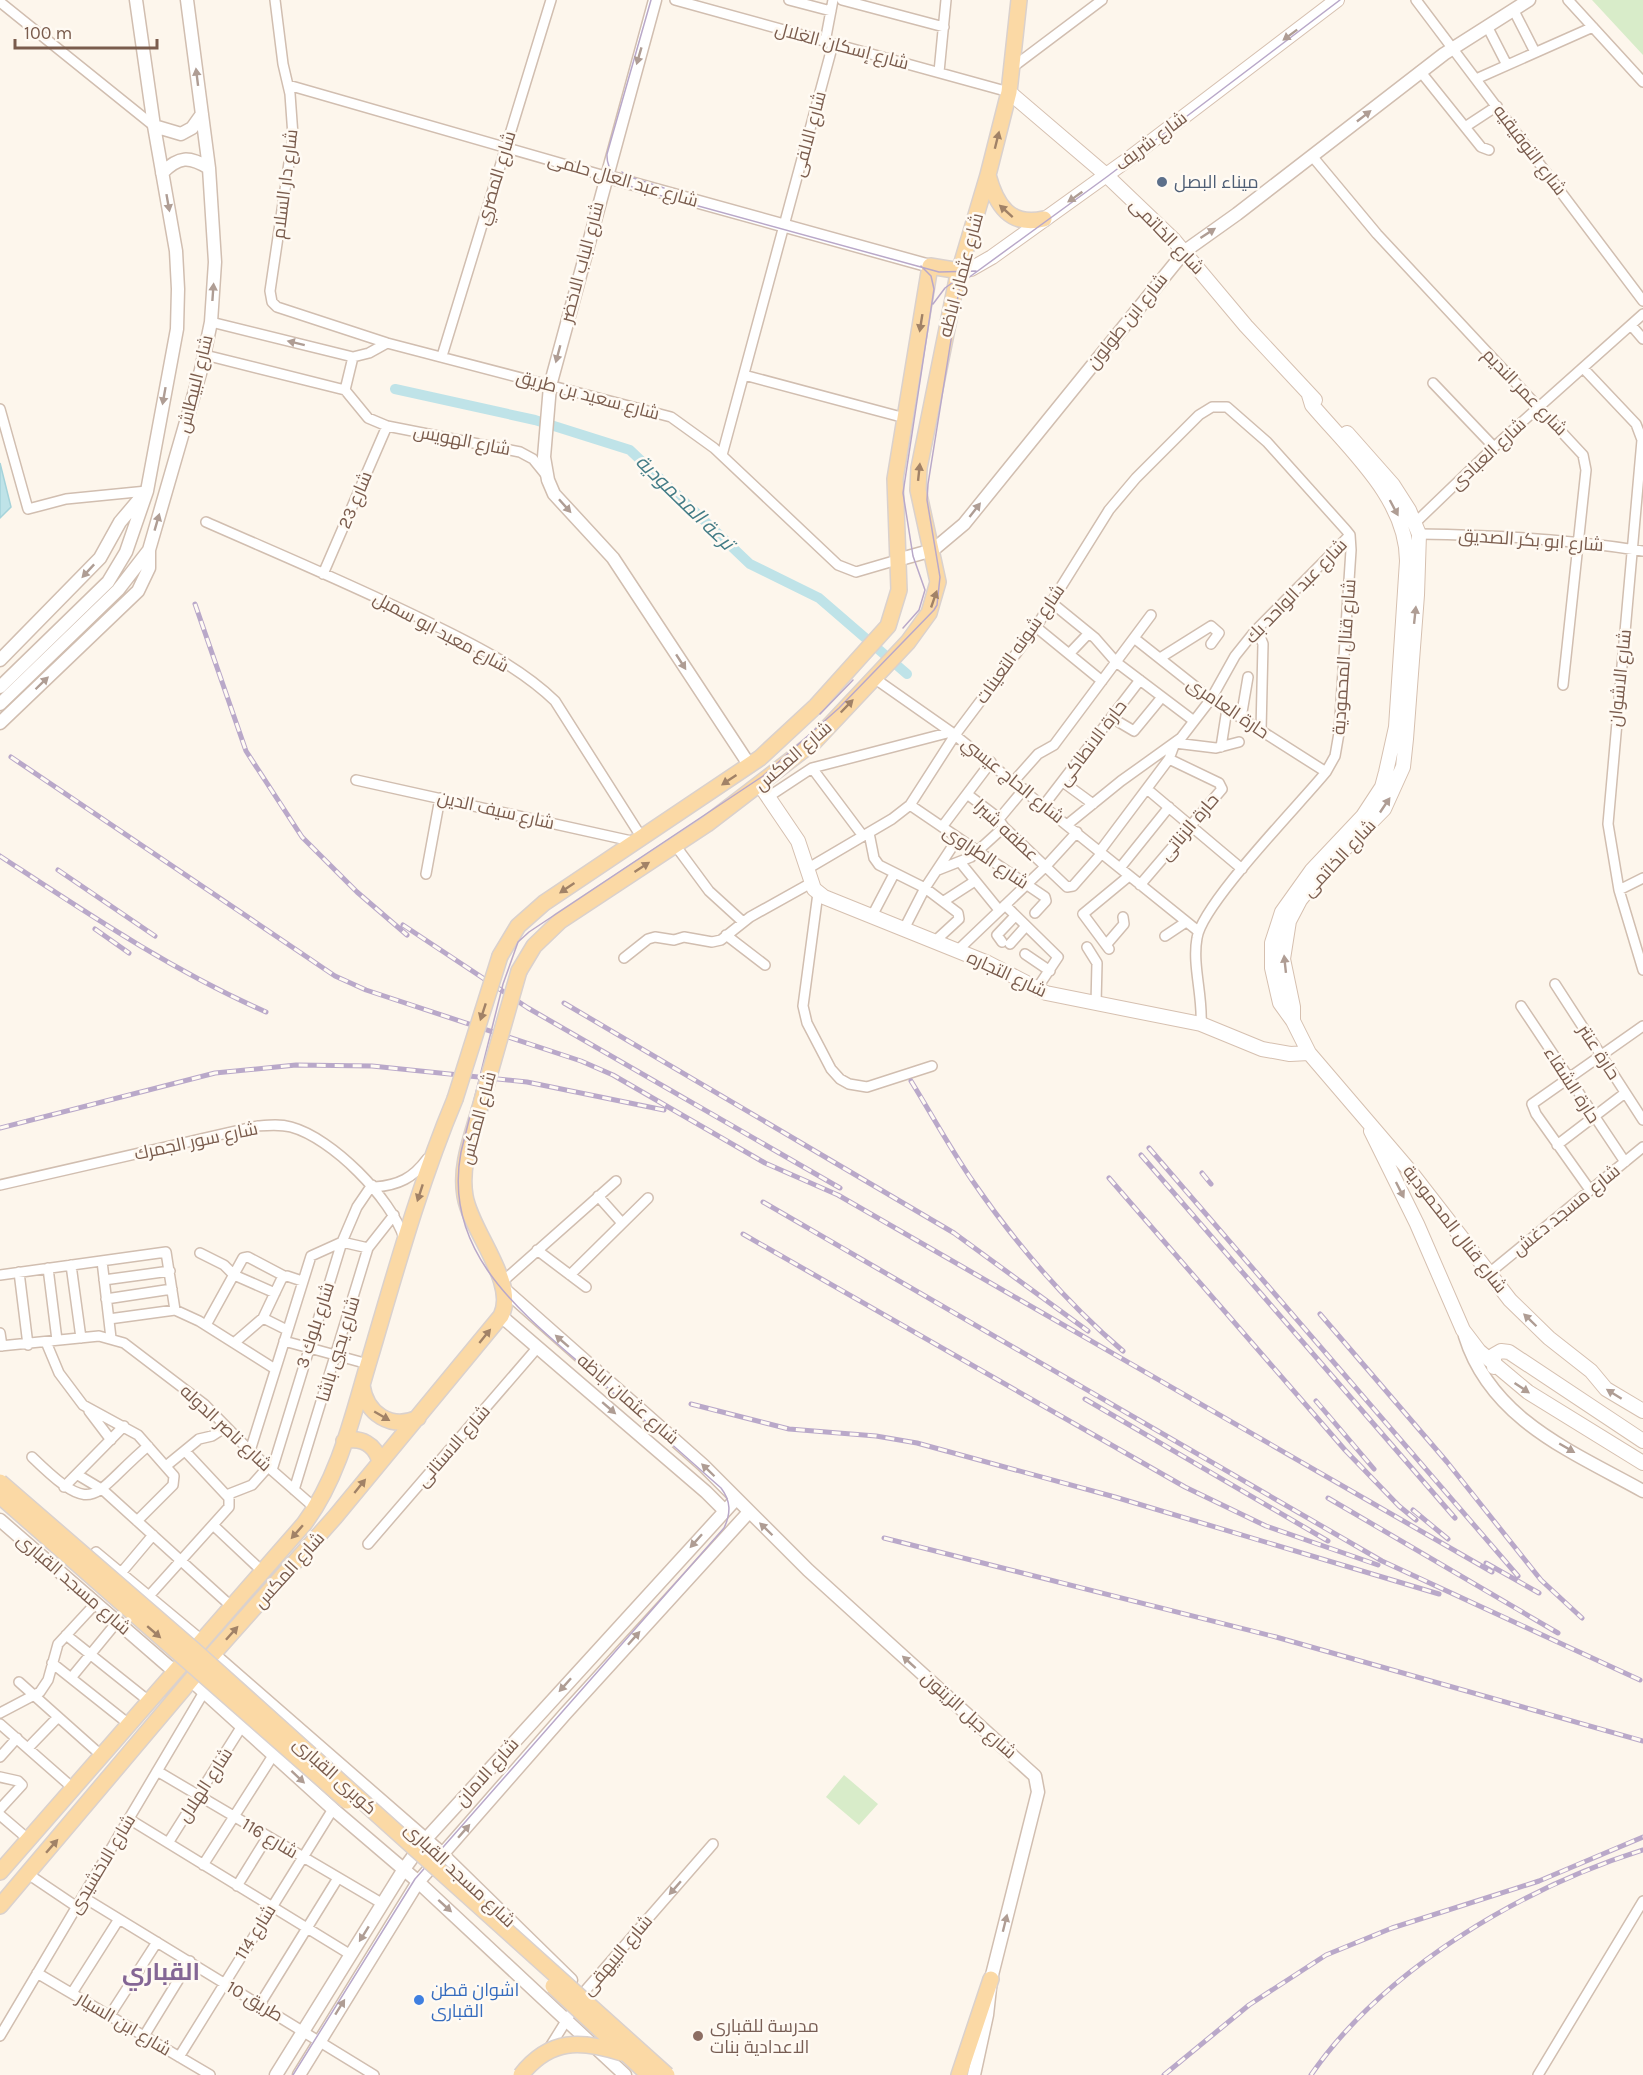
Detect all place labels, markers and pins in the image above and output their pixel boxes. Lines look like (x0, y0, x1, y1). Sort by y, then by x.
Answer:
place label: ميناء البصل (1174, 171, 1259, 193)
marker: ميناء البصل (1155, 175, 1169, 189)
place label: اشوان قطن القبارى (431, 1979, 519, 2022)
marker: اشوان قطن القبارى (412, 1993, 426, 2007)
place label: مدرسة للقبارى الاعدادية بنات (710, 2015, 819, 2058)
marker: مدرسة للقبارى الاعدادية بنات (691, 2029, 705, 2043)

